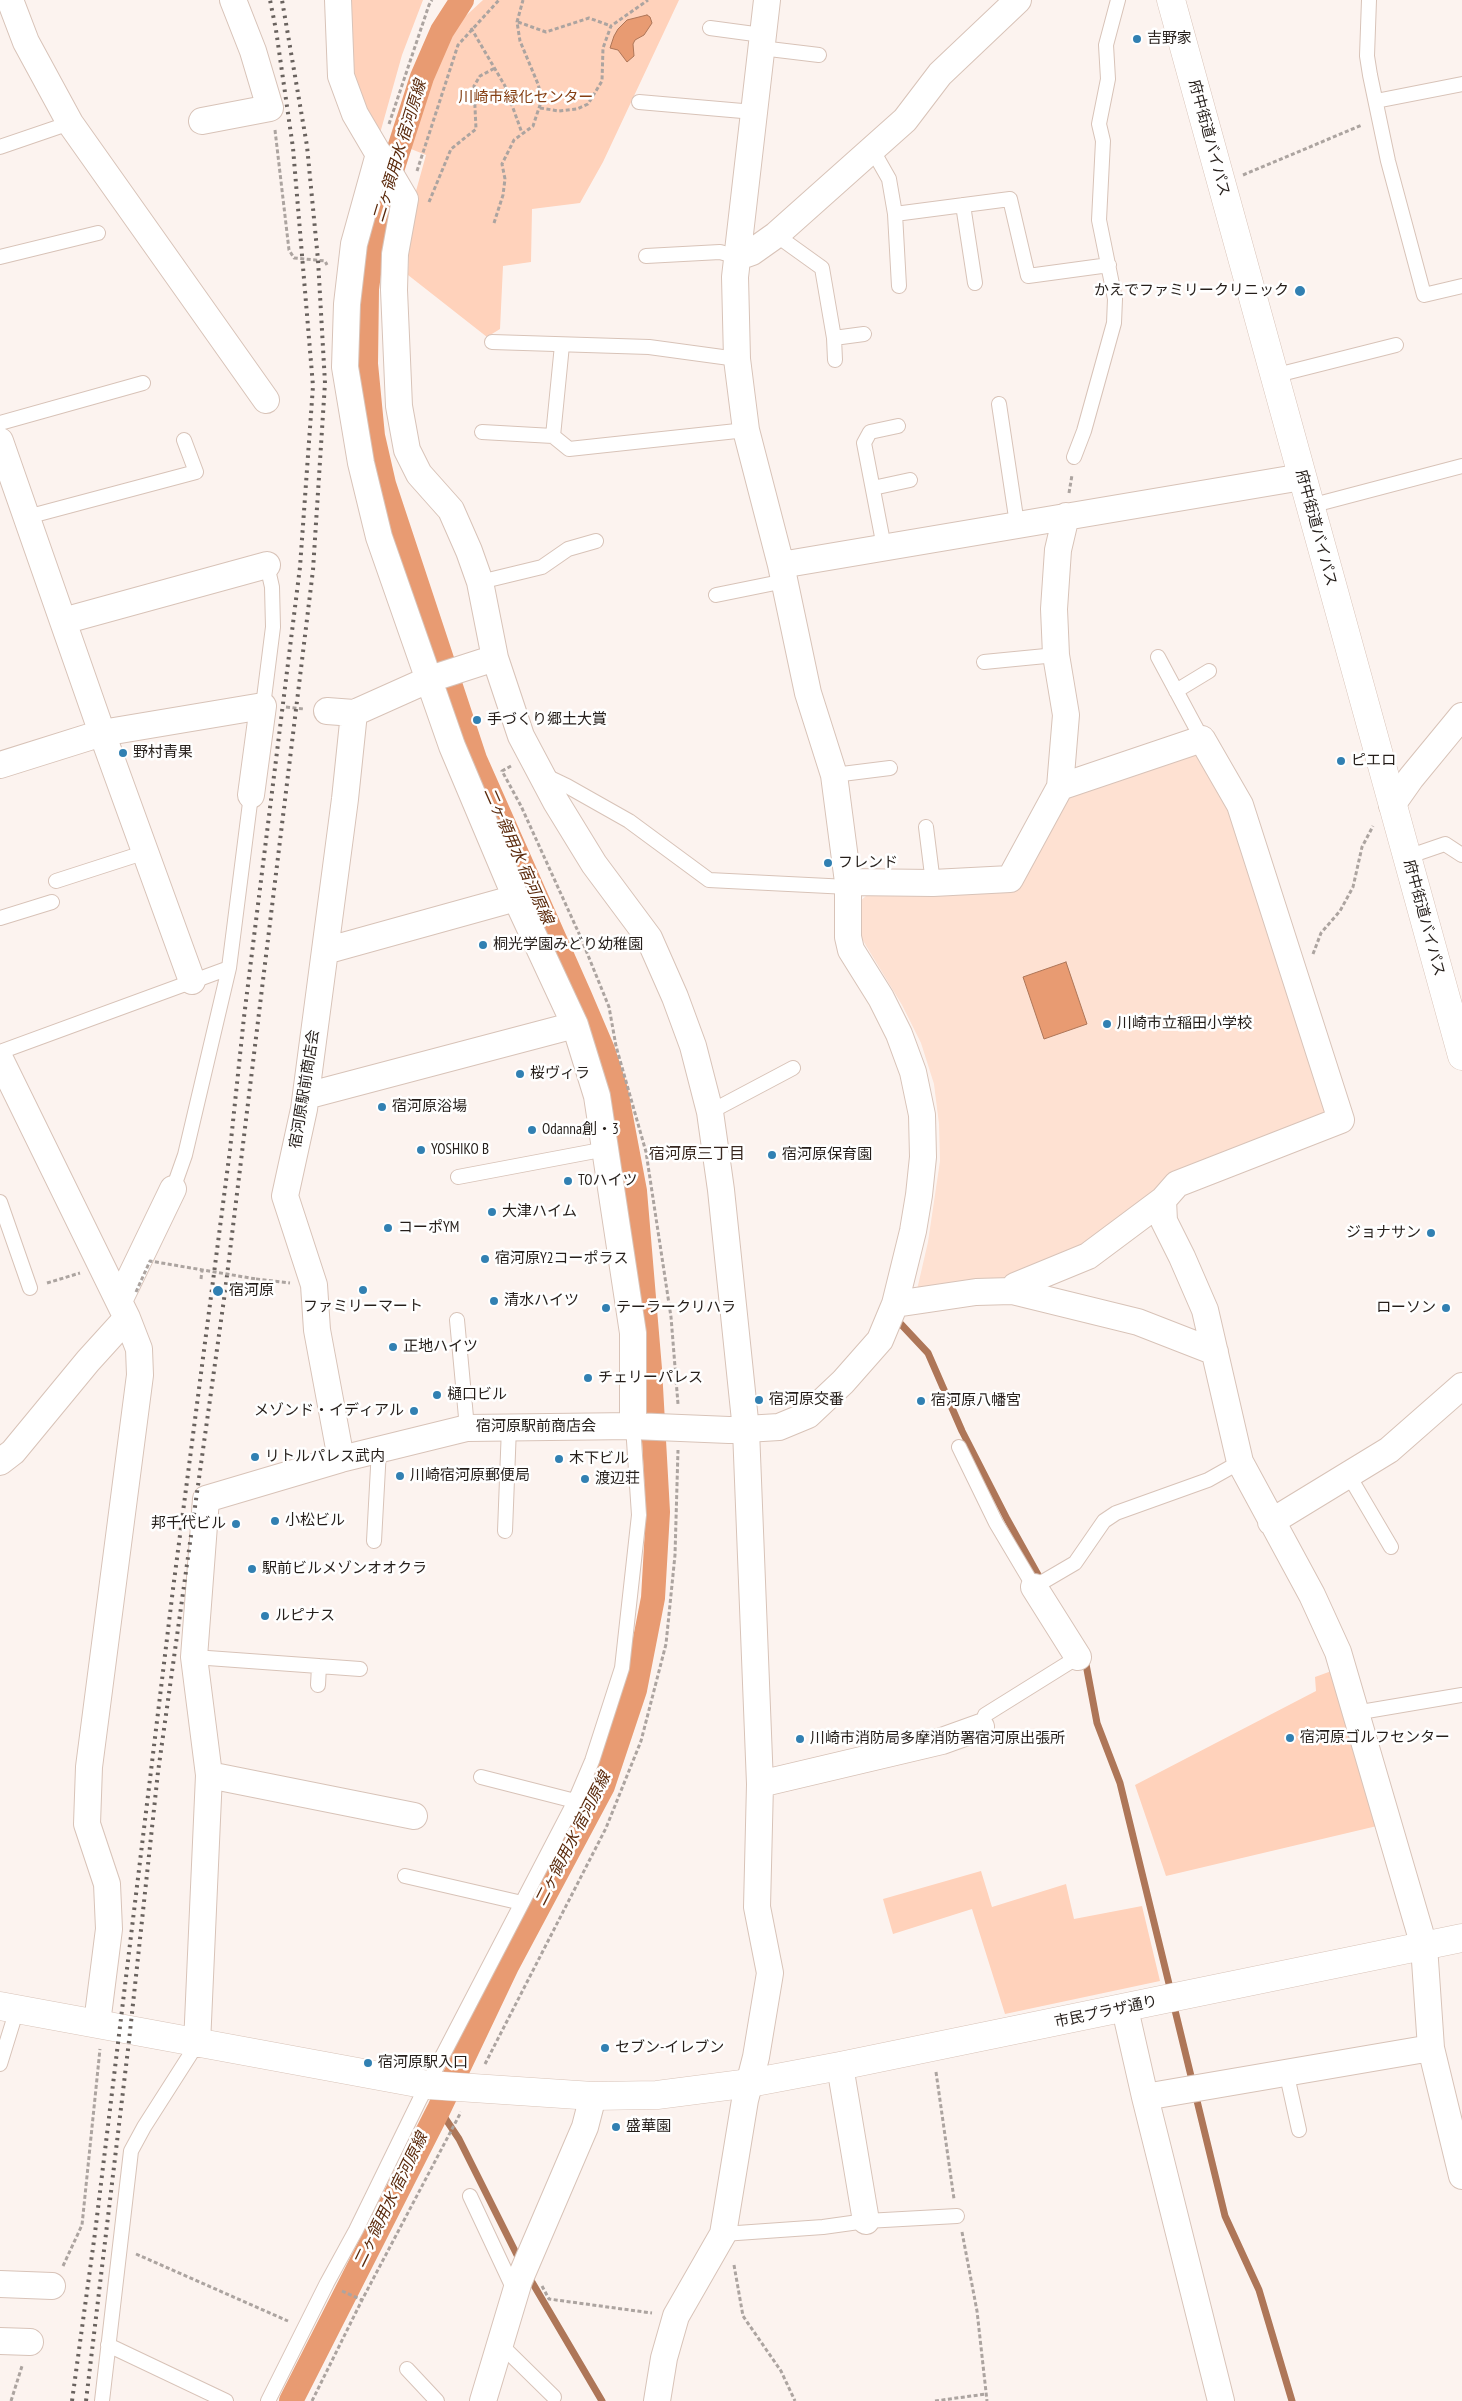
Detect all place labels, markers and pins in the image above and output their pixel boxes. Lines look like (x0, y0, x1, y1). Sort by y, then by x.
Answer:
place label: 吉野家 (1147, 30, 1192, 48)
marker: 吉野家 (1131, 33, 1143, 45)
place label: かえでファミリークリニック (1094, 282, 1289, 300)
marker: かえでファミリークリニック (1293, 284, 1307, 298)
place label: 手づくり郷土大賞 (487, 711, 607, 729)
marker: 手づくり郷土大賞 (471, 714, 483, 726)
place label: 野村青果 (133, 744, 193, 762)
marker: 野村青果 (117, 747, 129, 759)
place label: ピエロ (1351, 752, 1396, 770)
marker: ピエロ (1335, 755, 1347, 767)
place label: フレンド (838, 854, 898, 872)
marker: フレンド (822, 857, 834, 869)
place label: 桐光学園みどり幼稚園 (493, 936, 643, 954)
marker: 桐光学園みどり幼稚園 (477, 939, 489, 951)
place label: 川崎市立稲田小学校 (1117, 1015, 1252, 1033)
marker: 川崎市立稲田小学校 (1101, 1018, 1113, 1030)
place label: 桜ヴィラ (530, 1065, 590, 1083)
marker: 桜ヴィラ (514, 1068, 526, 1080)
place label: 宿河原浴場 (392, 1098, 467, 1116)
marker: 宿河原浴場 (376, 1101, 388, 1113)
place label: Odanna創・3 (542, 1121, 619, 1139)
marker: Odanna創・3 (526, 1124, 538, 1136)
place label: YOSHIKO B (431, 1141, 489, 1159)
marker: YOSHIKO B (415, 1144, 427, 1156)
place label: 宿河原保育園 (782, 1146, 872, 1164)
marker: 宿河原保育園 (766, 1149, 778, 1161)
place label: TOハイツ (578, 1172, 637, 1190)
marker: TOハイツ (562, 1175, 574, 1187)
place label: 大津ハイム (502, 1203, 577, 1221)
marker: 大津ハイム (486, 1206, 498, 1218)
place label: コーポYM (398, 1219, 459, 1237)
marker: コーポYM (382, 1222, 394, 1234)
place label: ジョナサン (1346, 1224, 1421, 1242)
marker: ジョナサン (1425, 1227, 1437, 1239)
place label: 宿河原Y2コーポラス (495, 1250, 629, 1268)
marker: 宿河原Y2コーポラス (479, 1253, 491, 1265)
place label: 宿河原 (229, 1282, 274, 1300)
marker: 宿河原 (211, 1284, 225, 1298)
marker: ファミリーマート (357, 1284, 369, 1296)
place label: 清水ハイツ (504, 1292, 579, 1310)
marker: 清水ハイツ (488, 1295, 500, 1307)
place label: ファミリーマート (303, 1298, 423, 1316)
place label: テーラークリハラ (616, 1299, 736, 1317)
place label: ローソン (1376, 1299, 1436, 1317)
marker: テーラークリハラ (600, 1302, 612, 1314)
marker: ローソン (1440, 1302, 1452, 1314)
place label: 正地ハイツ (403, 1338, 478, 1356)
marker: 正地ハイツ (387, 1341, 399, 1353)
place label: チェリーパレス (598, 1369, 703, 1387)
marker: チェリーパレス (582, 1372, 594, 1384)
place label: 樋口ビル (447, 1386, 507, 1404)
marker: 樋口ビル (431, 1389, 443, 1401)
place label: 宿河原交番 (769, 1391, 844, 1409)
place label: 宿河原八幡宮 (931, 1392, 1021, 1410)
marker: 宿河原交番 (753, 1394, 765, 1406)
marker: 宿河原八幡宮 (915, 1395, 927, 1407)
place label: メゾンド・イディアル (254, 1402, 404, 1420)
marker: メゾンド・イディアル (408, 1405, 420, 1417)
place label: リトルパレス武内 (265, 1448, 385, 1466)
place label: 木下ビル (569, 1450, 629, 1468)
marker: リトルパレス武内 (249, 1451, 261, 1463)
marker: 木下ビル (553, 1453, 565, 1465)
place label: 川崎宿河原郵便局 (410, 1467, 530, 1485)
marker: 川崎宿河原郵便局 (394, 1470, 406, 1482)
place label: 渡辺荘 (595, 1470, 640, 1488)
marker: 渡辺荘 (579, 1473, 591, 1485)
place label: 小松ビル (285, 1512, 345, 1530)
place label: 邦千代ビル (151, 1515, 226, 1533)
marker: 小松ビル (269, 1515, 281, 1527)
marker: 邦千代ビル (230, 1518, 242, 1530)
place label: 駅前ビルメゾンオオクラ (262, 1560, 427, 1578)
marker: 駅前ビルメゾンオオクラ (246, 1563, 258, 1575)
place label: ルピナス (275, 1607, 335, 1625)
marker: ルピナス (259, 1610, 271, 1622)
place label: 宿河原ゴルフセンター (1300, 1729, 1450, 1747)
place label: 川崎市消防局多摩消防署宿河原出張所 (810, 1730, 1065, 1748)
marker: 宿河原ゴルフセンター (1284, 1732, 1296, 1744)
marker: 川崎市消防局多摩消防署宿河原出張所 (794, 1733, 806, 1745)
place label: セブン-イレブン (615, 2039, 724, 2057)
marker: セブン-イレブン (599, 2042, 611, 2054)
place label: 宿河原駅入口 (378, 2054, 468, 2072)
marker: 宿河原駅入口 (362, 2057, 374, 2069)
place label: 盛華園 (626, 2118, 671, 2136)
marker: 盛華園 (610, 2121, 622, 2133)

